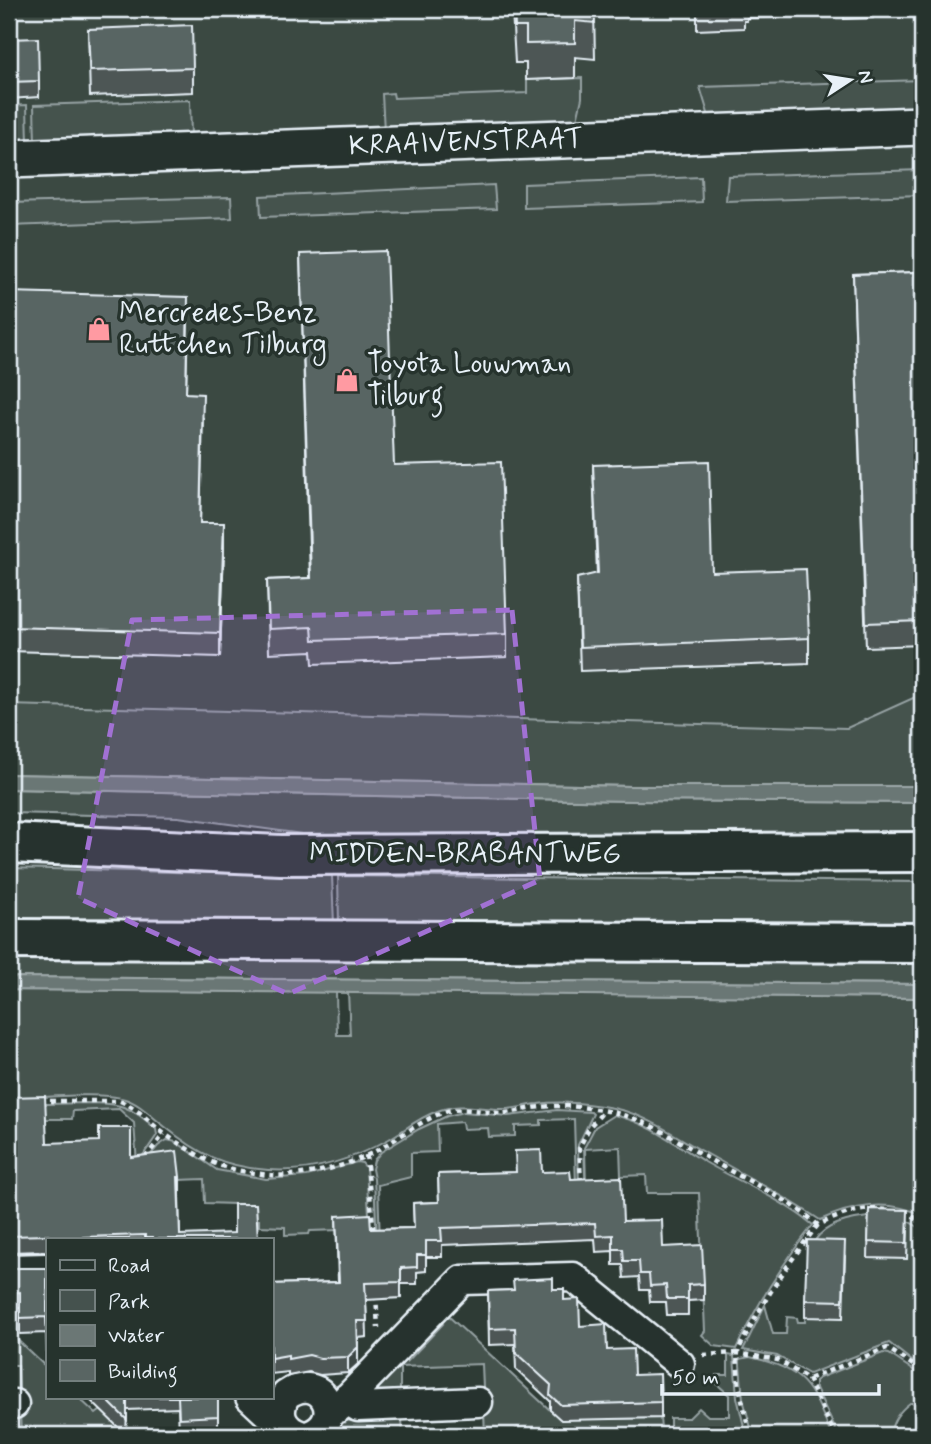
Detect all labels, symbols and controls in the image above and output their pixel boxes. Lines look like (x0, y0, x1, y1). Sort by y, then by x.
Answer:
north arrow (816, 46, 886, 116)
text: N (852, 68, 879, 86)
street label: KRAAIVENSTRAAT (348, 120, 584, 166)
place label: Mercredes-Benz Ruttchen Tilburg (119, 295, 327, 366)
shop icon: Mercredes-Benz Ruttchen Tilburg (85, 315, 113, 343)
place label: Toyota Louwman Tilburg (367, 346, 571, 418)
shop icon: Toyota Louwman Tilburg (333, 366, 361, 394)
street label: MIDDEN-BRABANTWEG (309, 836, 621, 873)
legend (46, 1238, 273, 1398)
text: Road (108, 1252, 150, 1280)
text: Park (108, 1288, 150, 1316)
text: Water (108, 1322, 164, 1350)
scale bar (662, 1353, 878, 1397)
text: Building (108, 1358, 178, 1388)
text: 50 m (672, 1364, 719, 1392)

